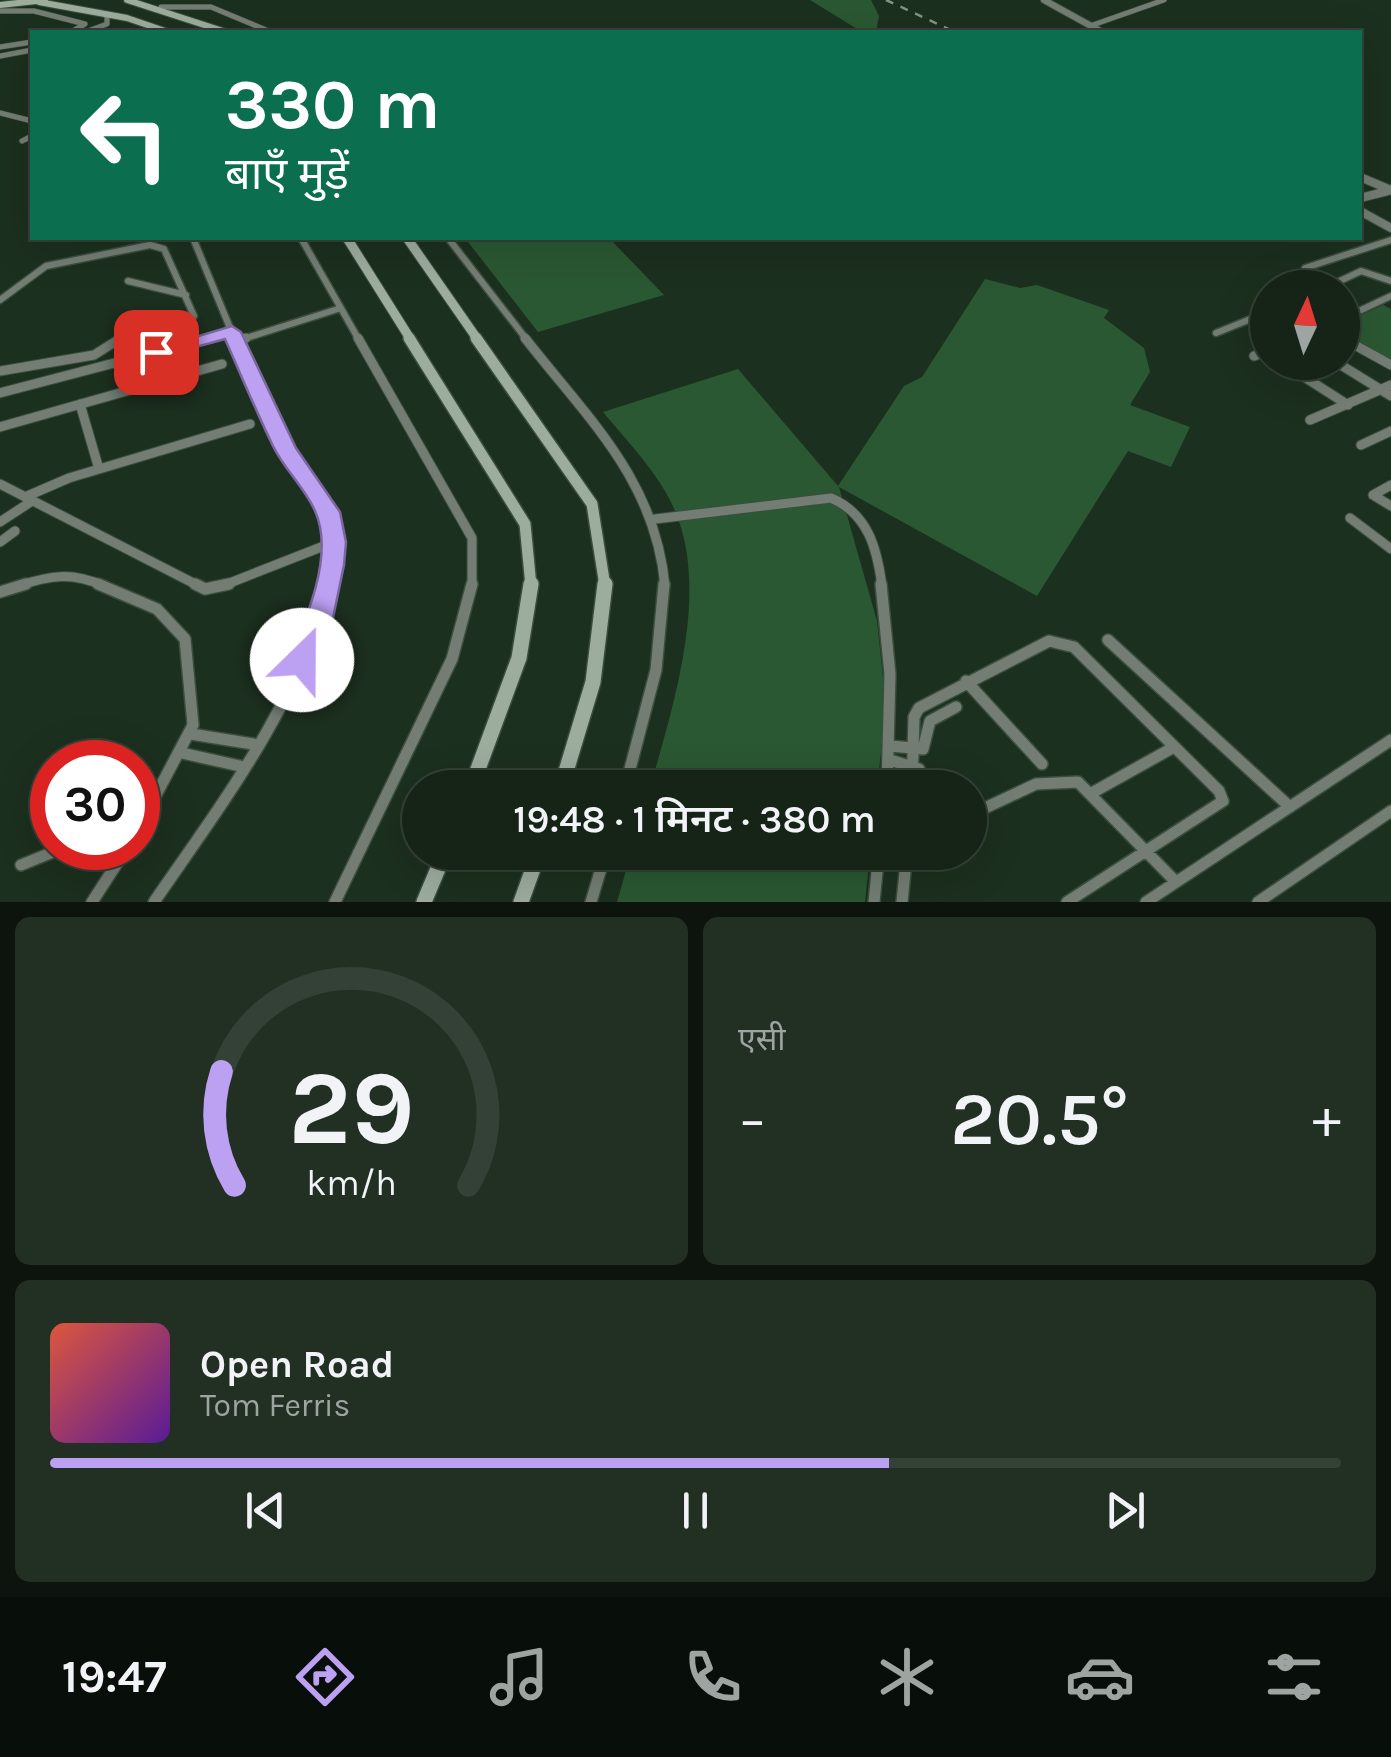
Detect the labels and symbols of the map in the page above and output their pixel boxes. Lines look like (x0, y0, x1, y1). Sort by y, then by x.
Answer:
north arrow (1250, 270, 1360, 380)
pin (114, 310, 199, 395)
position arrow (250, 608, 354, 712)
speed limit sign: 30 (30, 740, 160, 870)

